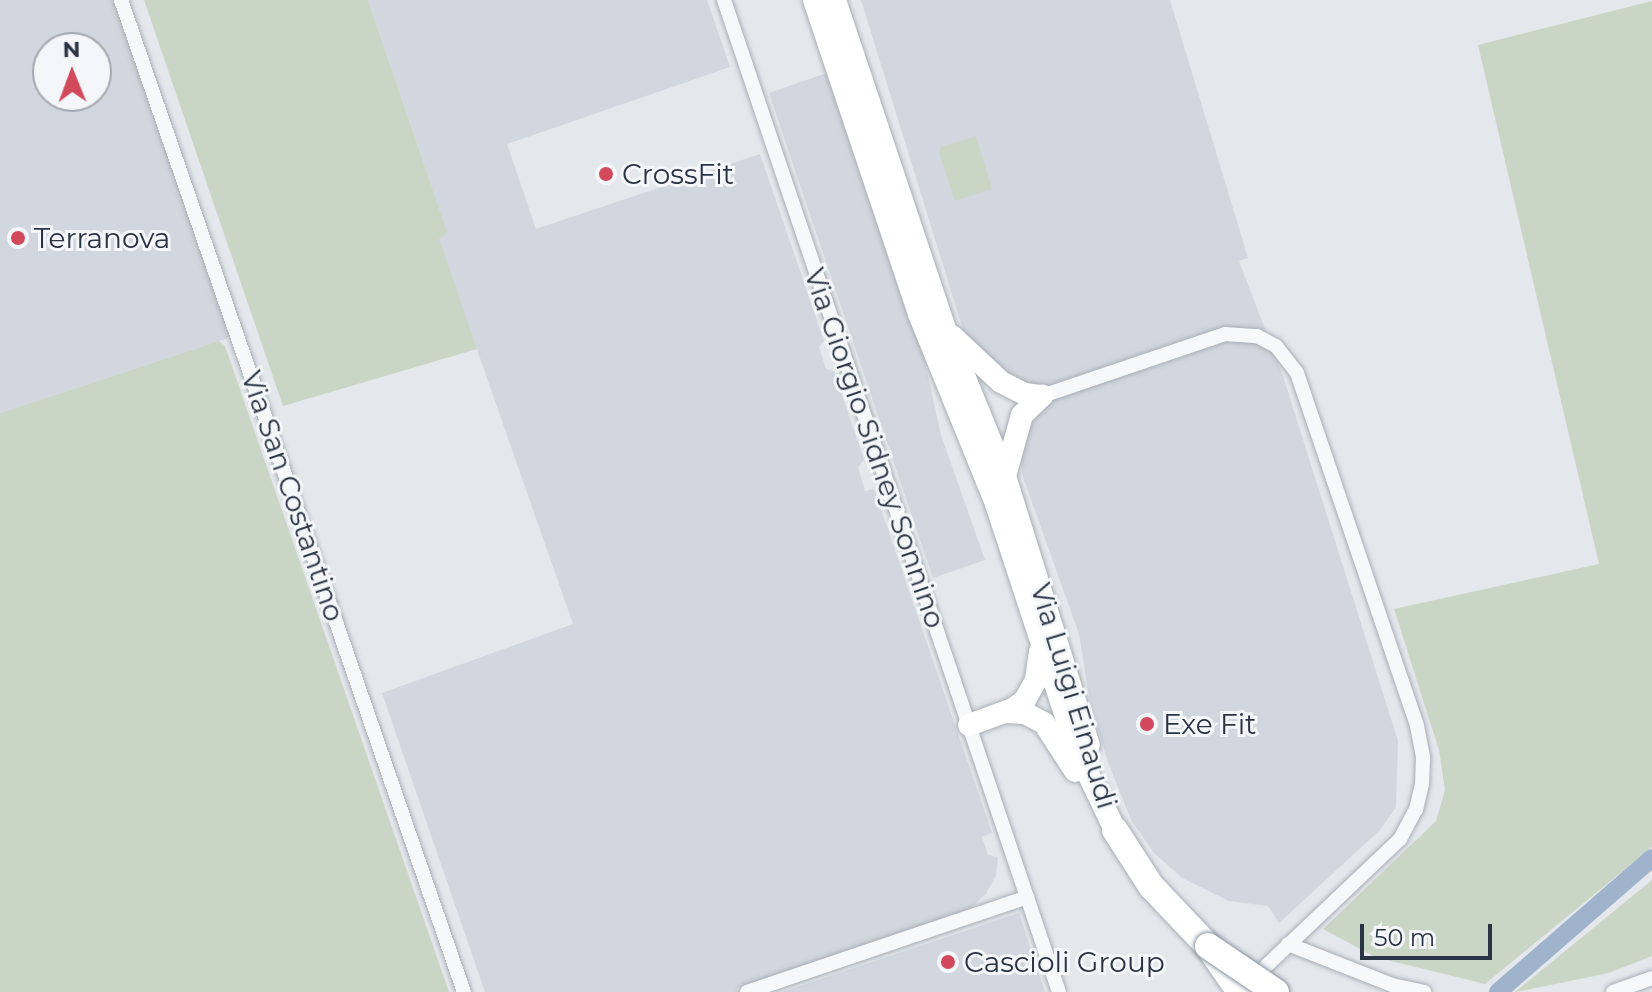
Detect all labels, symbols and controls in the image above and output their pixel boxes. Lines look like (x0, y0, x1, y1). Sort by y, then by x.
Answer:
north arrow (32, 32, 112, 112)
text: N (62, 36, 81, 63)
place label: CrossFit (622, 157, 734, 191)
marker: CrossFit (597, 165, 615, 183)
place label: Terranova (34, 221, 170, 255)
marker: Terranova (9, 229, 27, 247)
street label: Via Giorgio Sidney Sonnino (798, 264, 952, 632)
street label: Via San Costantino (234, 366, 352, 626)
street label: Via Luigi Einaudi (1024, 579, 1124, 813)
place label: Exe Fit (1163, 707, 1256, 741)
marker: Exe Fit (1138, 715, 1156, 733)
scale bar (1364, 908, 1496, 958)
text: 50 m (1374, 923, 1435, 952)
place label: Cascioli Group (964, 945, 1165, 979)
marker: Cascioli Group (939, 953, 957, 971)

